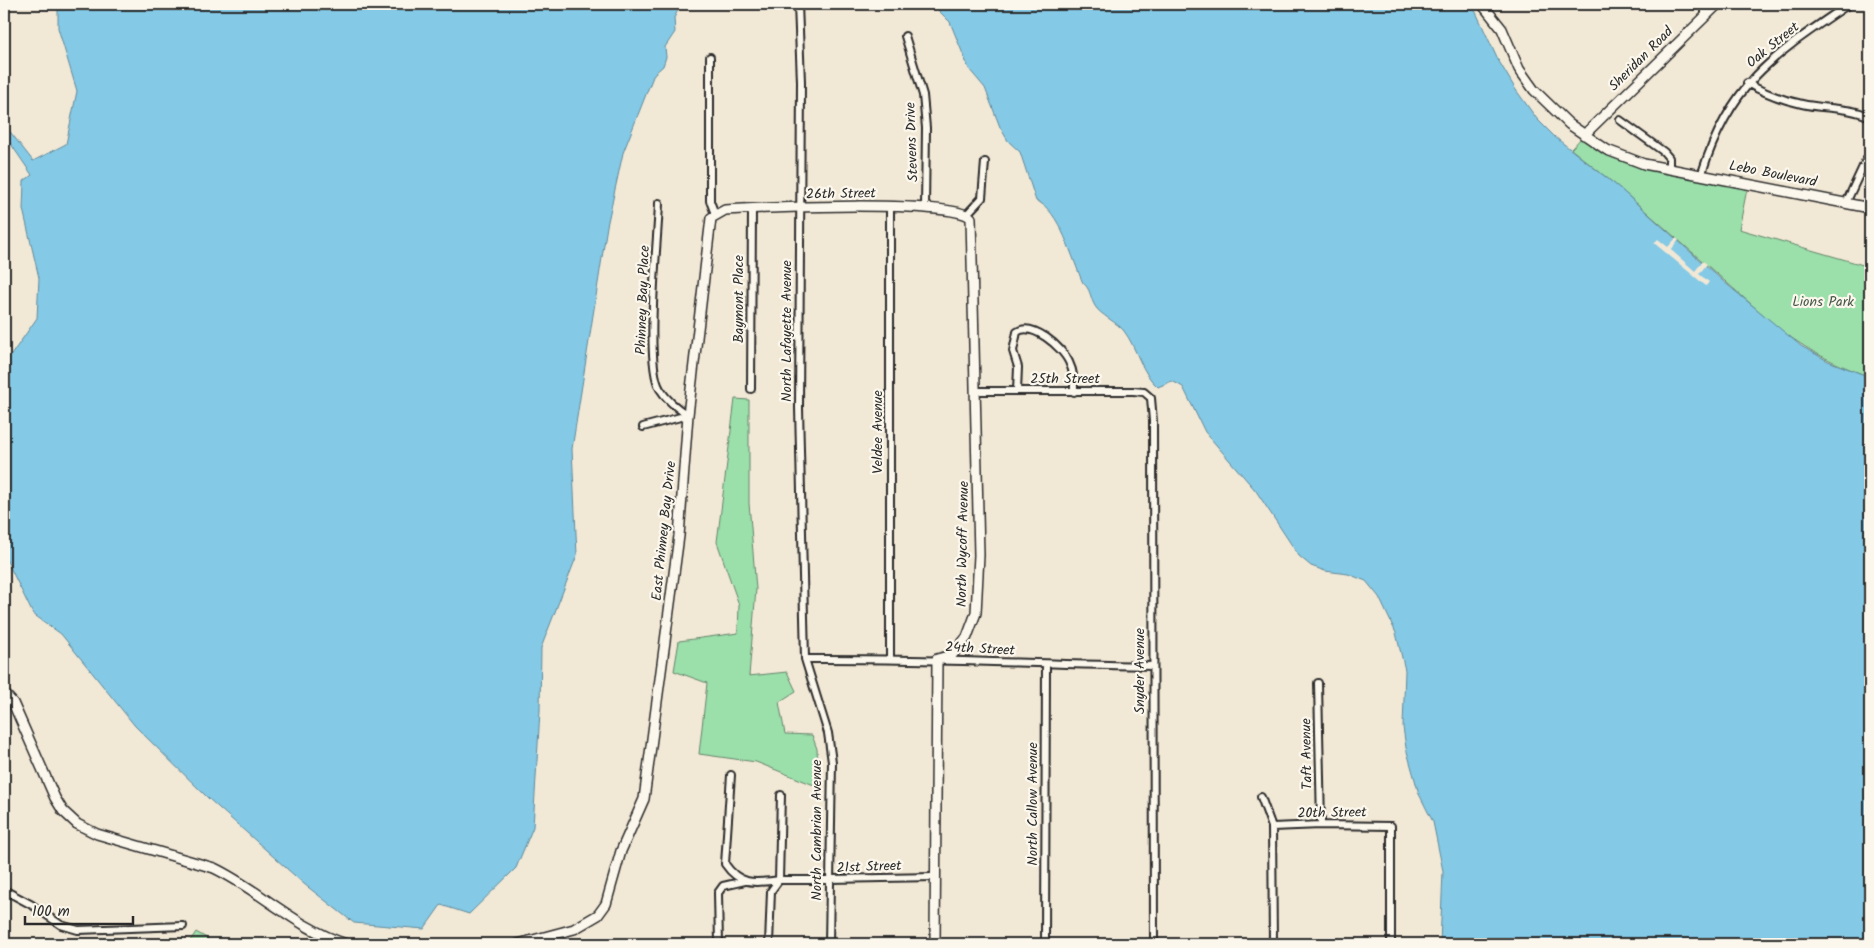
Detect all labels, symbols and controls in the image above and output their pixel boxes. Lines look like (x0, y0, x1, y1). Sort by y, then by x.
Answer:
street label: Oak Street (1742, 16, 1805, 73)
street label: Sheridan Road (1604, 21, 1679, 96)
street label: Stevens Drive (900, 101, 924, 182)
street label: Lebo Boulevard (1727, 155, 1820, 193)
street label: 26th Street (806, 182, 877, 206)
street label: Phinney Bay Place (630, 244, 656, 355)
street label: Baymont Place (728, 254, 750, 343)
street label: North Lafayette Avenue (776, 259, 798, 402)
park label: Lions Park (1792, 291, 1854, 313)
street label: 25th Street (1030, 368, 1100, 390)
street label: Veldee Avenue (867, 390, 889, 474)
street label: East Phinney Bay Drive (646, 459, 682, 602)
street label: North Wycoff Avenue (951, 480, 975, 607)
street label: Snyder Avenue (1129, 627, 1151, 714)
street label: 24th Street (945, 636, 1016, 662)
street label: Taft Avenue (1295, 717, 1319, 790)
street label: North Callow Avenue (1022, 742, 1044, 866)
street label: North Cambrian Avenue (806, 759, 828, 901)
street label: 20th Street (1297, 801, 1367, 825)
street label: 21st Street (836, 855, 902, 879)
scale bar (25, 893, 132, 925)
text: 100 m (32, 900, 70, 924)

